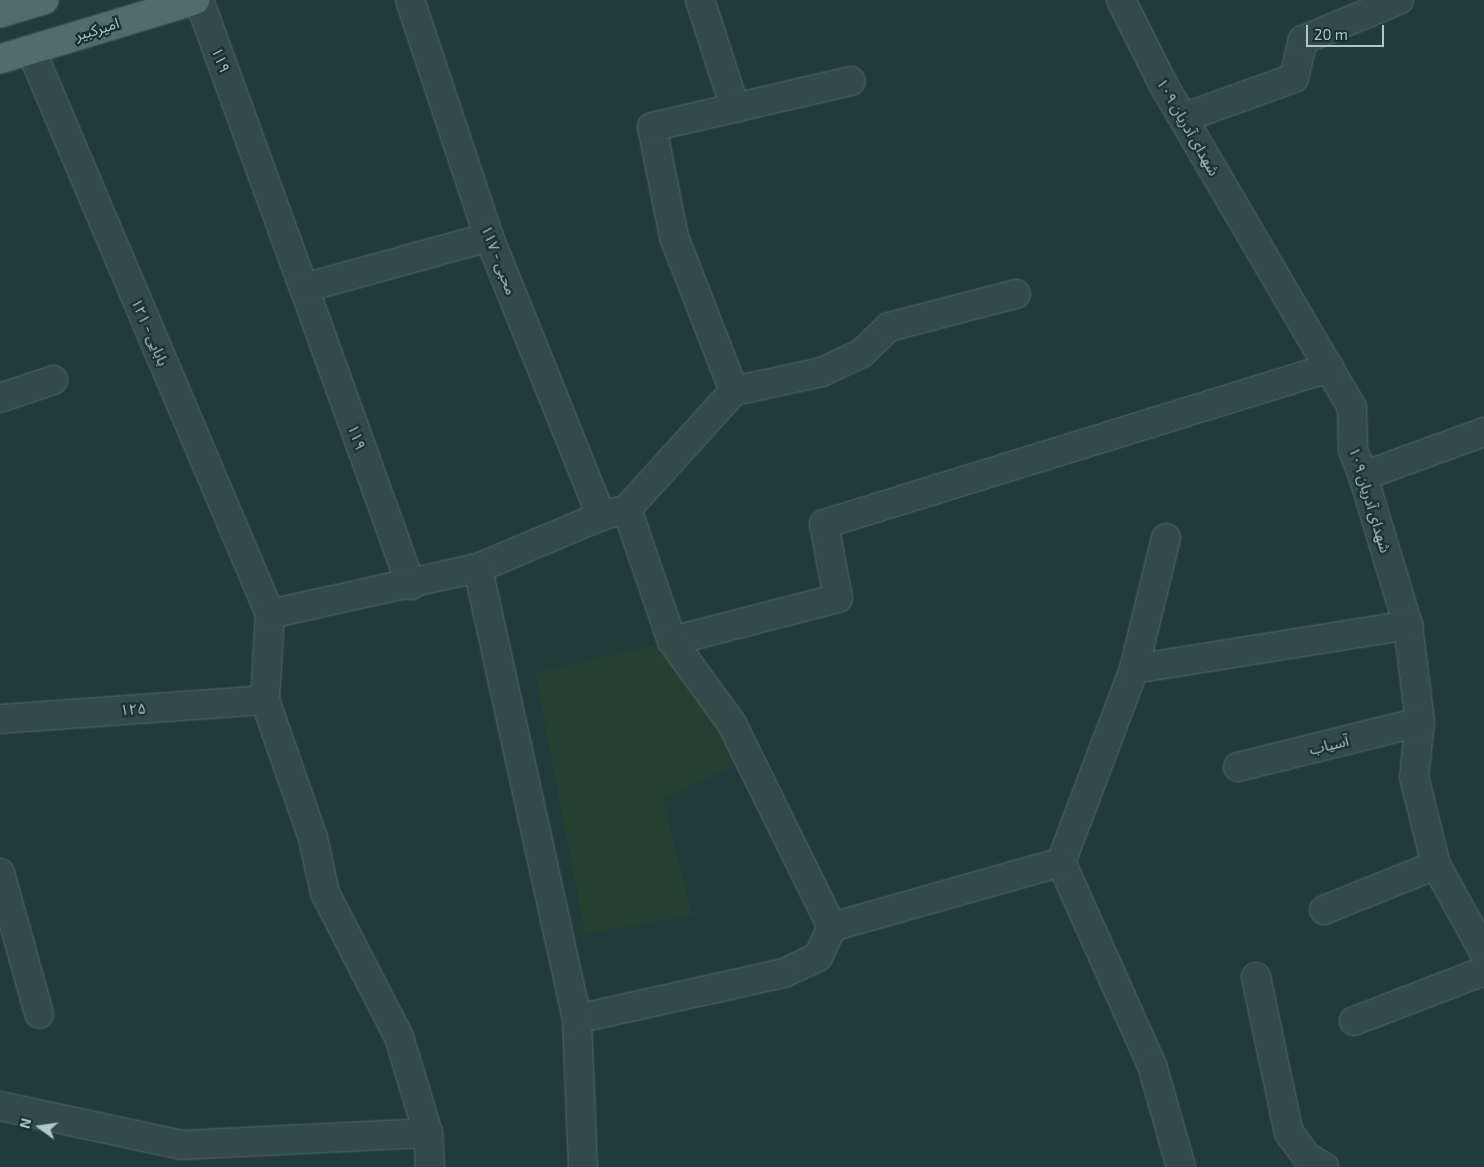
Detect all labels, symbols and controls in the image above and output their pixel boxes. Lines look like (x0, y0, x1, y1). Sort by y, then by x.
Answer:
street label: امیرکبیر (73, 14, 121, 44)
scale bar (1309, 15, 1386, 47)
text: 20 m (1314, 25, 1348, 43)
street label: ۱۱۹ (208, 45, 234, 75)
street label: شهدای آدریان ۱۰۹ (1153, 75, 1223, 179)
street label: محبی - ۱۱۷ (478, 223, 520, 297)
street label: بابایی - ۱۲۱ (128, 296, 172, 368)
street label: ۱۱۹ (344, 422, 370, 452)
street label: شهدای آدریان ۱۰۹ (1345, 445, 1395, 555)
street label: ۱۲۵ (120, 699, 146, 719)
street label: آسیاب (1307, 731, 1351, 759)
north arrow (15, 1102, 65, 1152)
text: N (15, 1116, 34, 1130)

